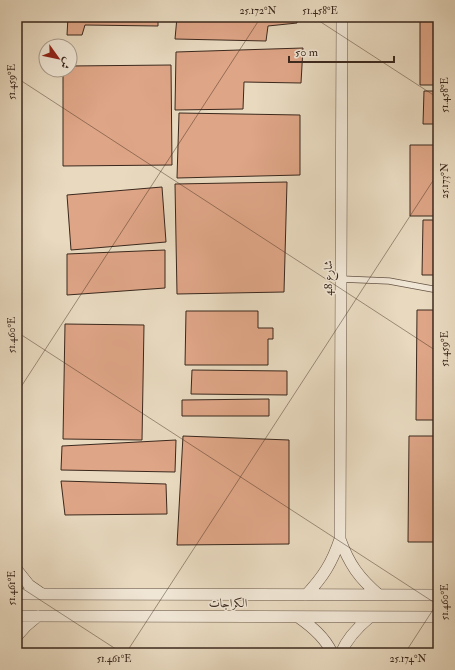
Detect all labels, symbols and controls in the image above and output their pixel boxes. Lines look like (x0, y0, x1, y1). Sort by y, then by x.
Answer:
text: 25.172°N (240, 5, 276, 17)
text: 51.458°E (302, 5, 338, 17)
north arrow (38, 38, 78, 78)
scale bar (289, 38, 394, 64)
text: 50 m (295, 45, 319, 60)
text: ش (57, 55, 74, 71)
text: 51.459°E (6, 64, 18, 100)
text: 51.458°E (439, 77, 451, 113)
text: 25.173°N (439, 163, 451, 199)
street label: شارع 48 (321, 260, 339, 296)
text: 51.460°E (6, 317, 18, 353)
text: 51.459°E (439, 331, 451, 367)
text: 51.461°E (6, 571, 18, 605)
text: 51.460°E (439, 584, 451, 620)
street label: الكراجات (209, 596, 248, 611)
text: 51.461°E (97, 653, 131, 665)
text: 25.174°N (390, 653, 427, 665)

